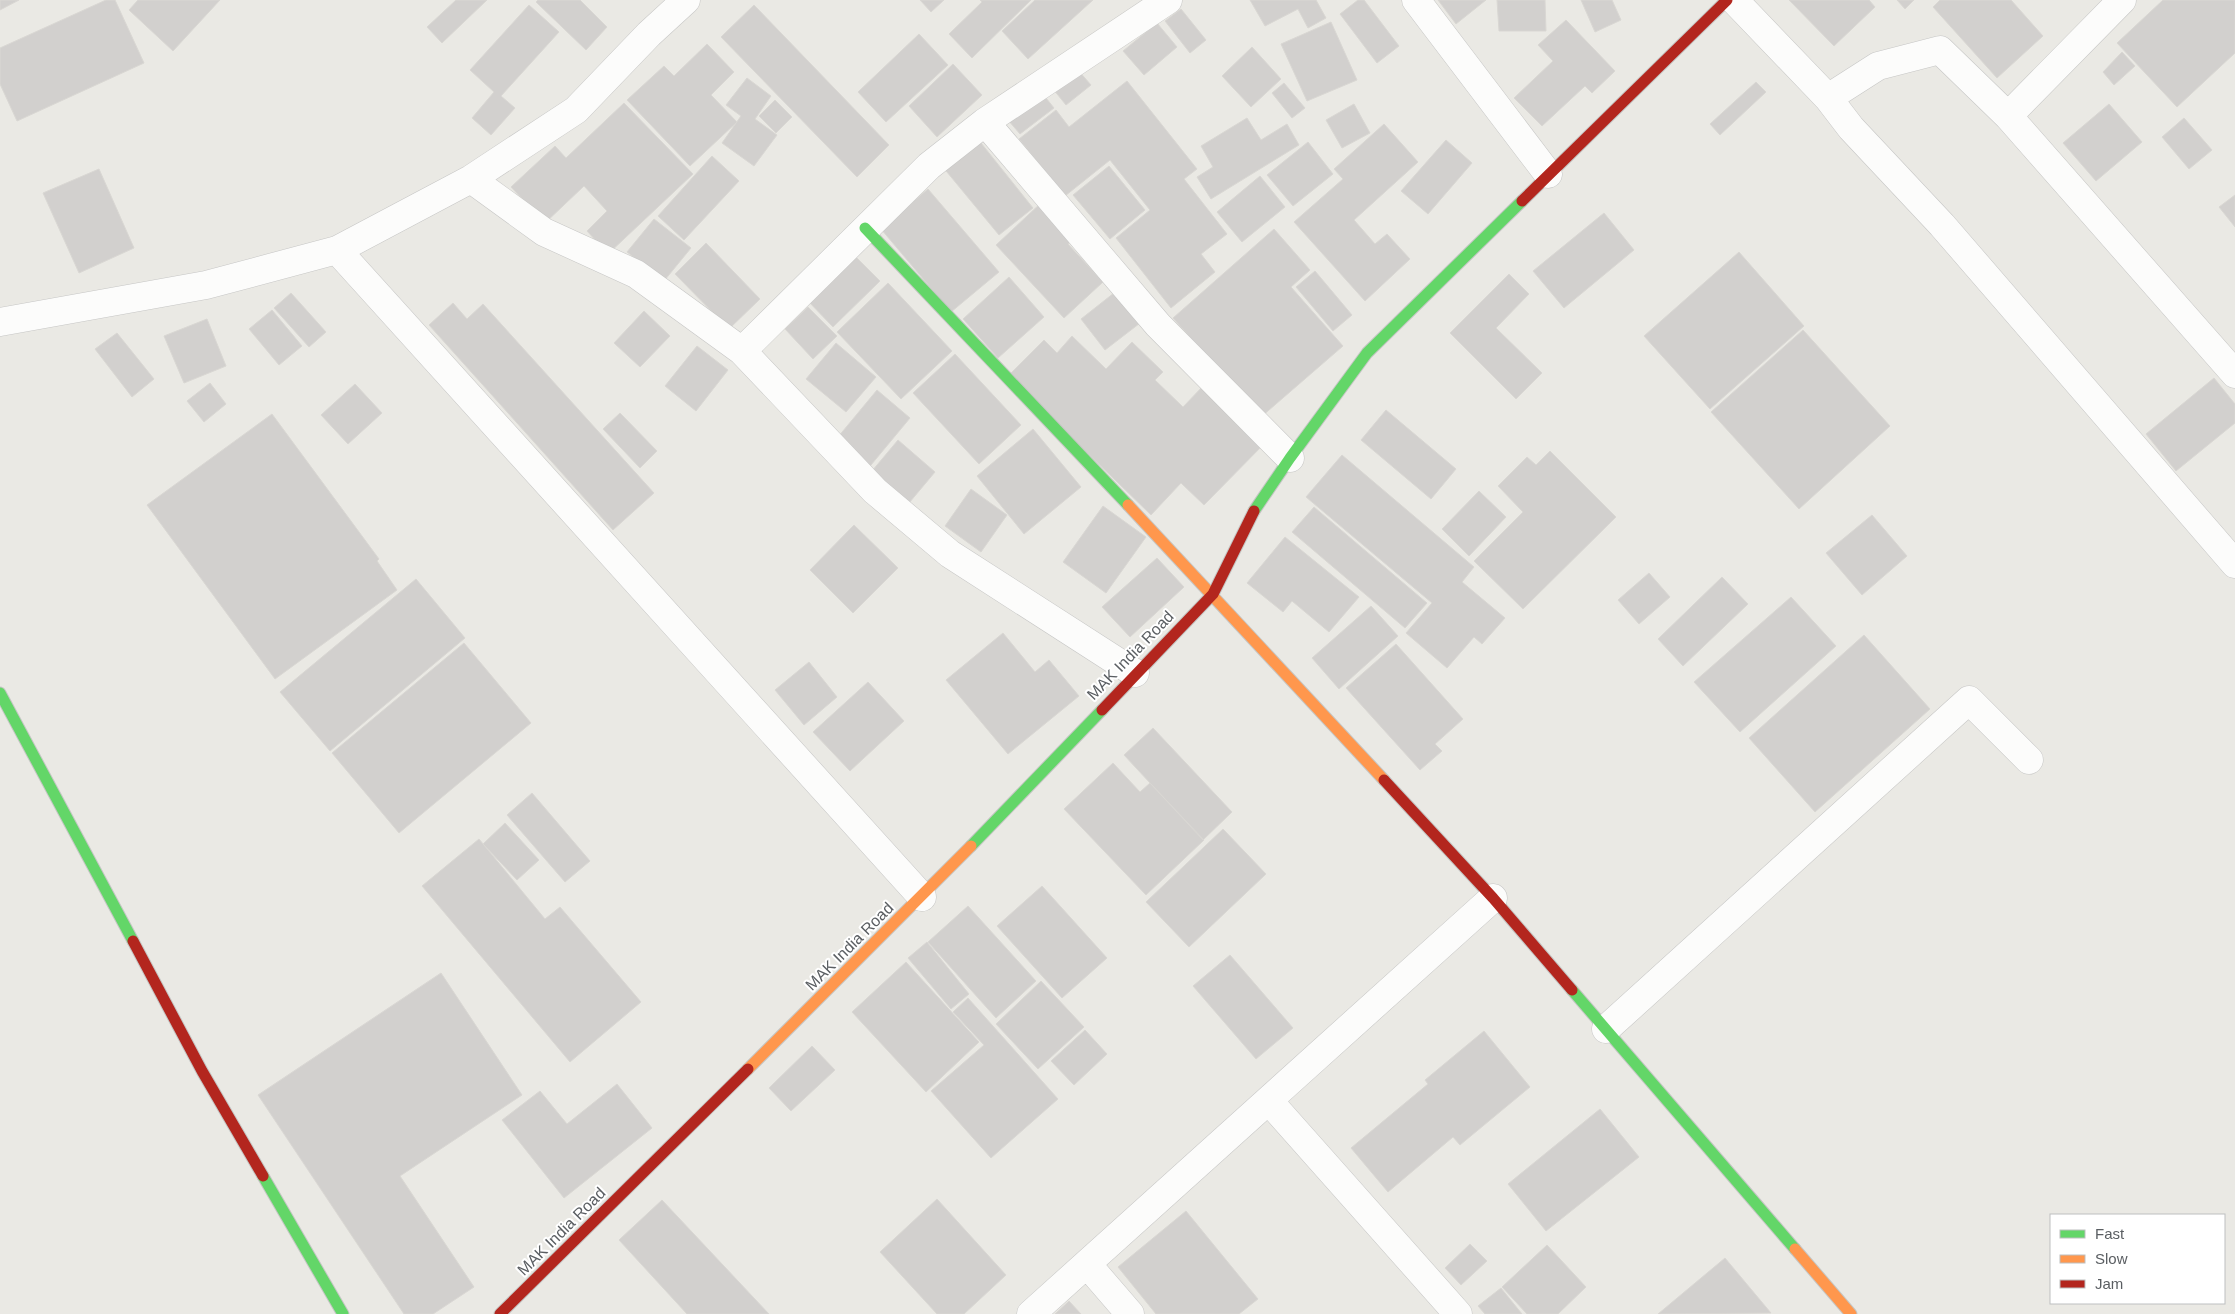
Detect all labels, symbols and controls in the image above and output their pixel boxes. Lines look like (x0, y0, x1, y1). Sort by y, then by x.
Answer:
street label: MAK India Road (1084, 608, 1177, 703)
street label: MAK India Road (802, 899, 897, 994)
street label: MAK India Road (514, 1184, 609, 1279)
legend (2050, 1214, 2225, 1304)
text: Fast (2095, 1225, 2125, 1242)
text: Slow (2095, 1250, 2128, 1267)
text: Jam (2095, 1275, 2123, 1292)

